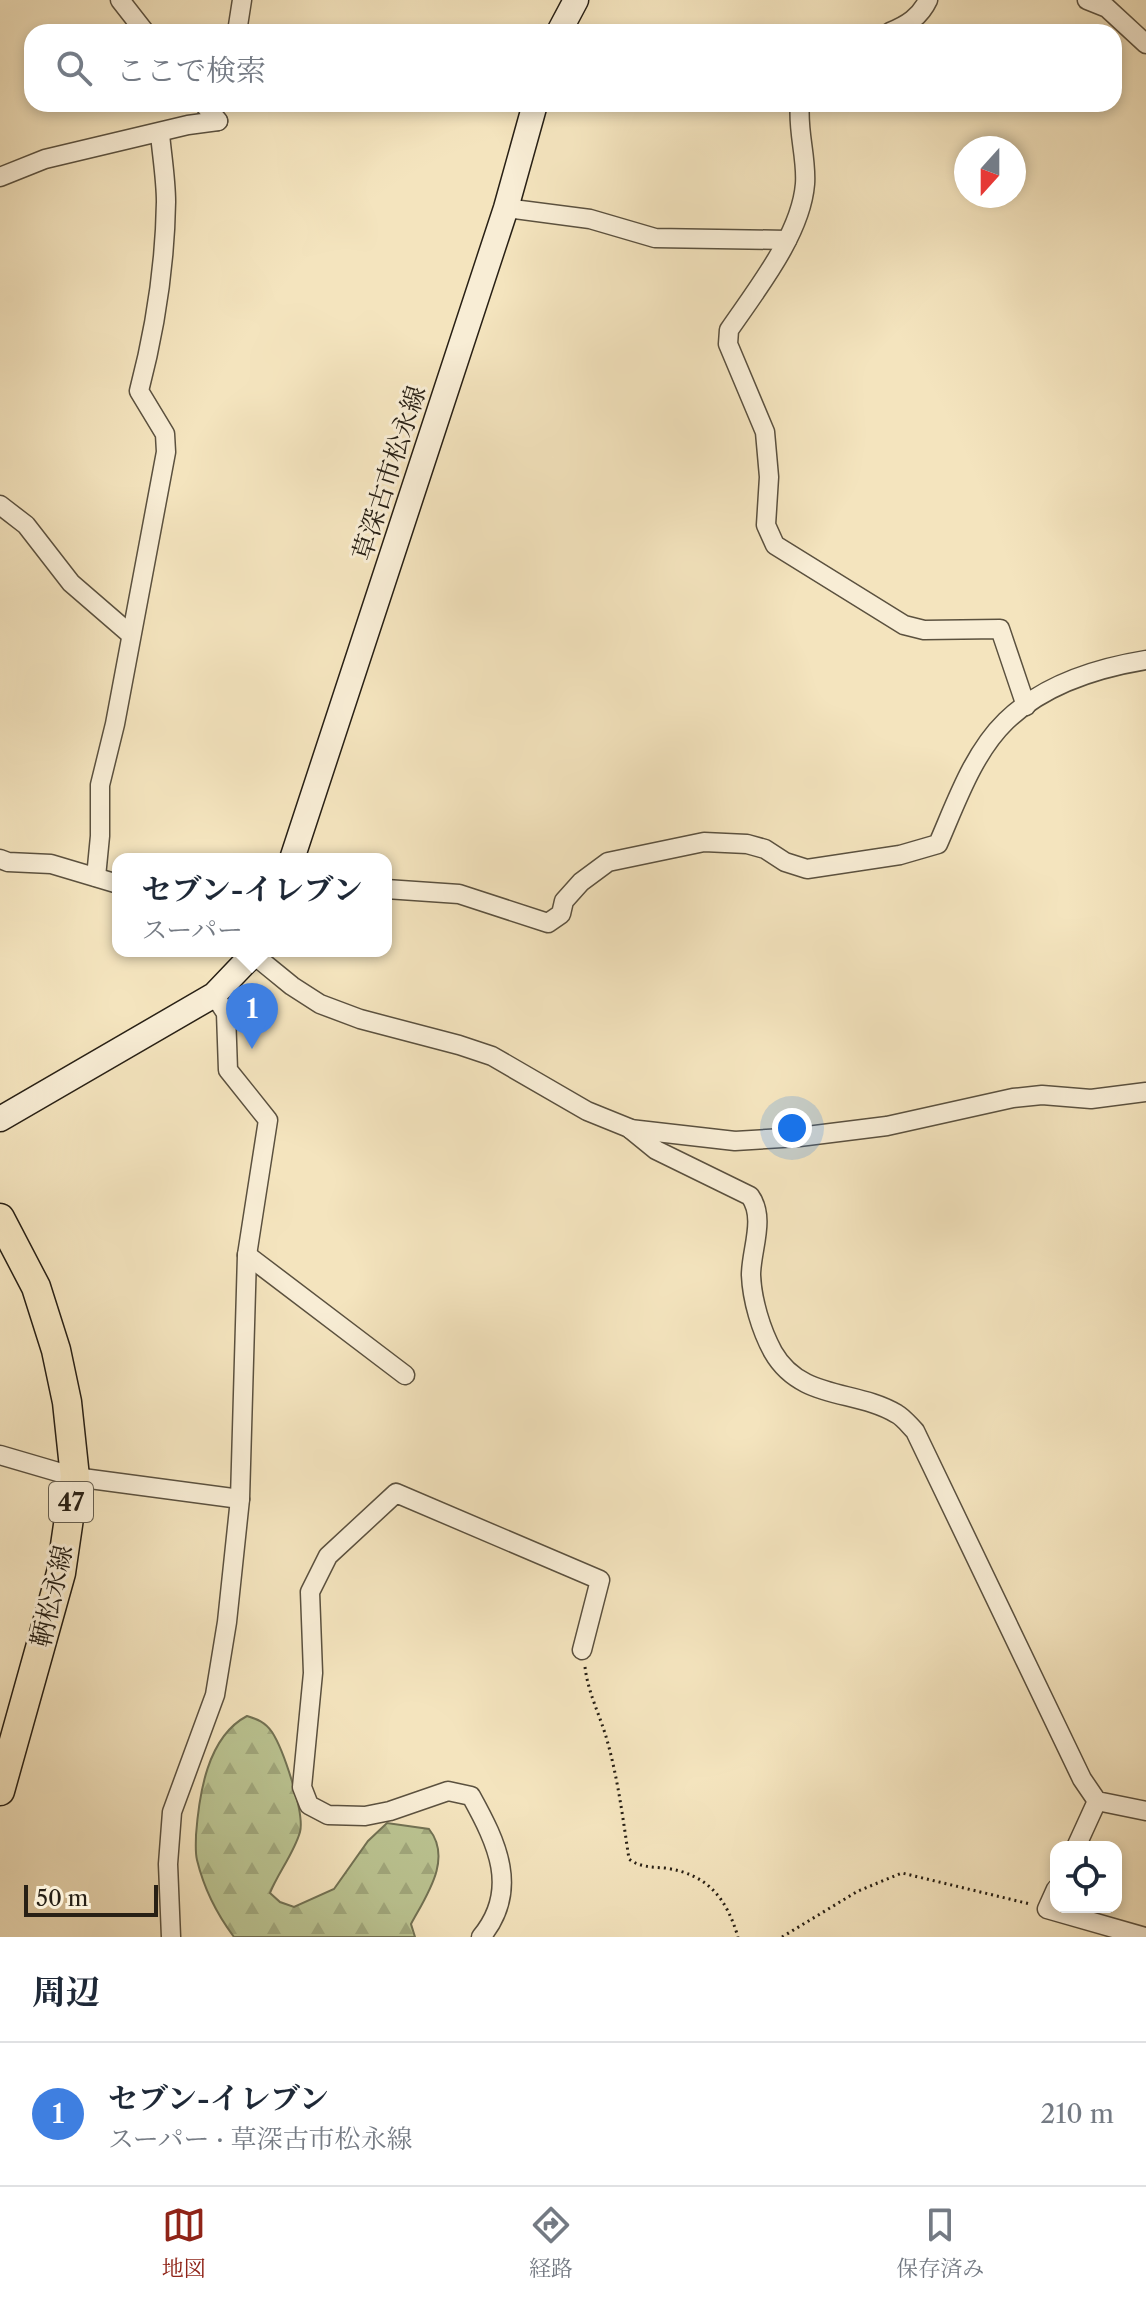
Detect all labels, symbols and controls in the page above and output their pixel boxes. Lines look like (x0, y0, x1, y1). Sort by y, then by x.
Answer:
search box (24, 24, 1122, 112)
icon: search (52, 46, 96, 90)
text: ここで検索 (116, 52, 266, 89)
north arrow (954, 136, 1026, 208)
street label: 草深古市松永線 (346, 382, 432, 564)
popup (112, 853, 392, 957)
text: セブン-イレブン (142, 871, 362, 908)
text: スーパー (142, 914, 243, 946)
pin: 1 (226, 983, 278, 1049)
your location (772, 1108, 812, 1148)
road number: 47 (49, 1482, 93, 1522)
street label: 鞆松永線 (25, 1542, 79, 1650)
map controls (1050, 1841, 1122, 1913)
button: locate (1050, 1841, 1122, 1913)
scale bar (24, 1881, 158, 1917)
text: 50 m (36, 1885, 88, 1912)
text: 周辺 (32, 1971, 100, 2013)
text: セブン-イレブン (108, 2080, 329, 2117)
text: 1 (52, 2098, 64, 2130)
text: 210 m (1041, 2098, 1114, 2130)
text: スーパー · 草深古市松永線 (108, 2123, 413, 2155)
tab: 地図 (162, 2203, 206, 2282)
tab: 経路 (529, 2203, 573, 2282)
tab: 保存済み (896, 2203, 984, 2282)

